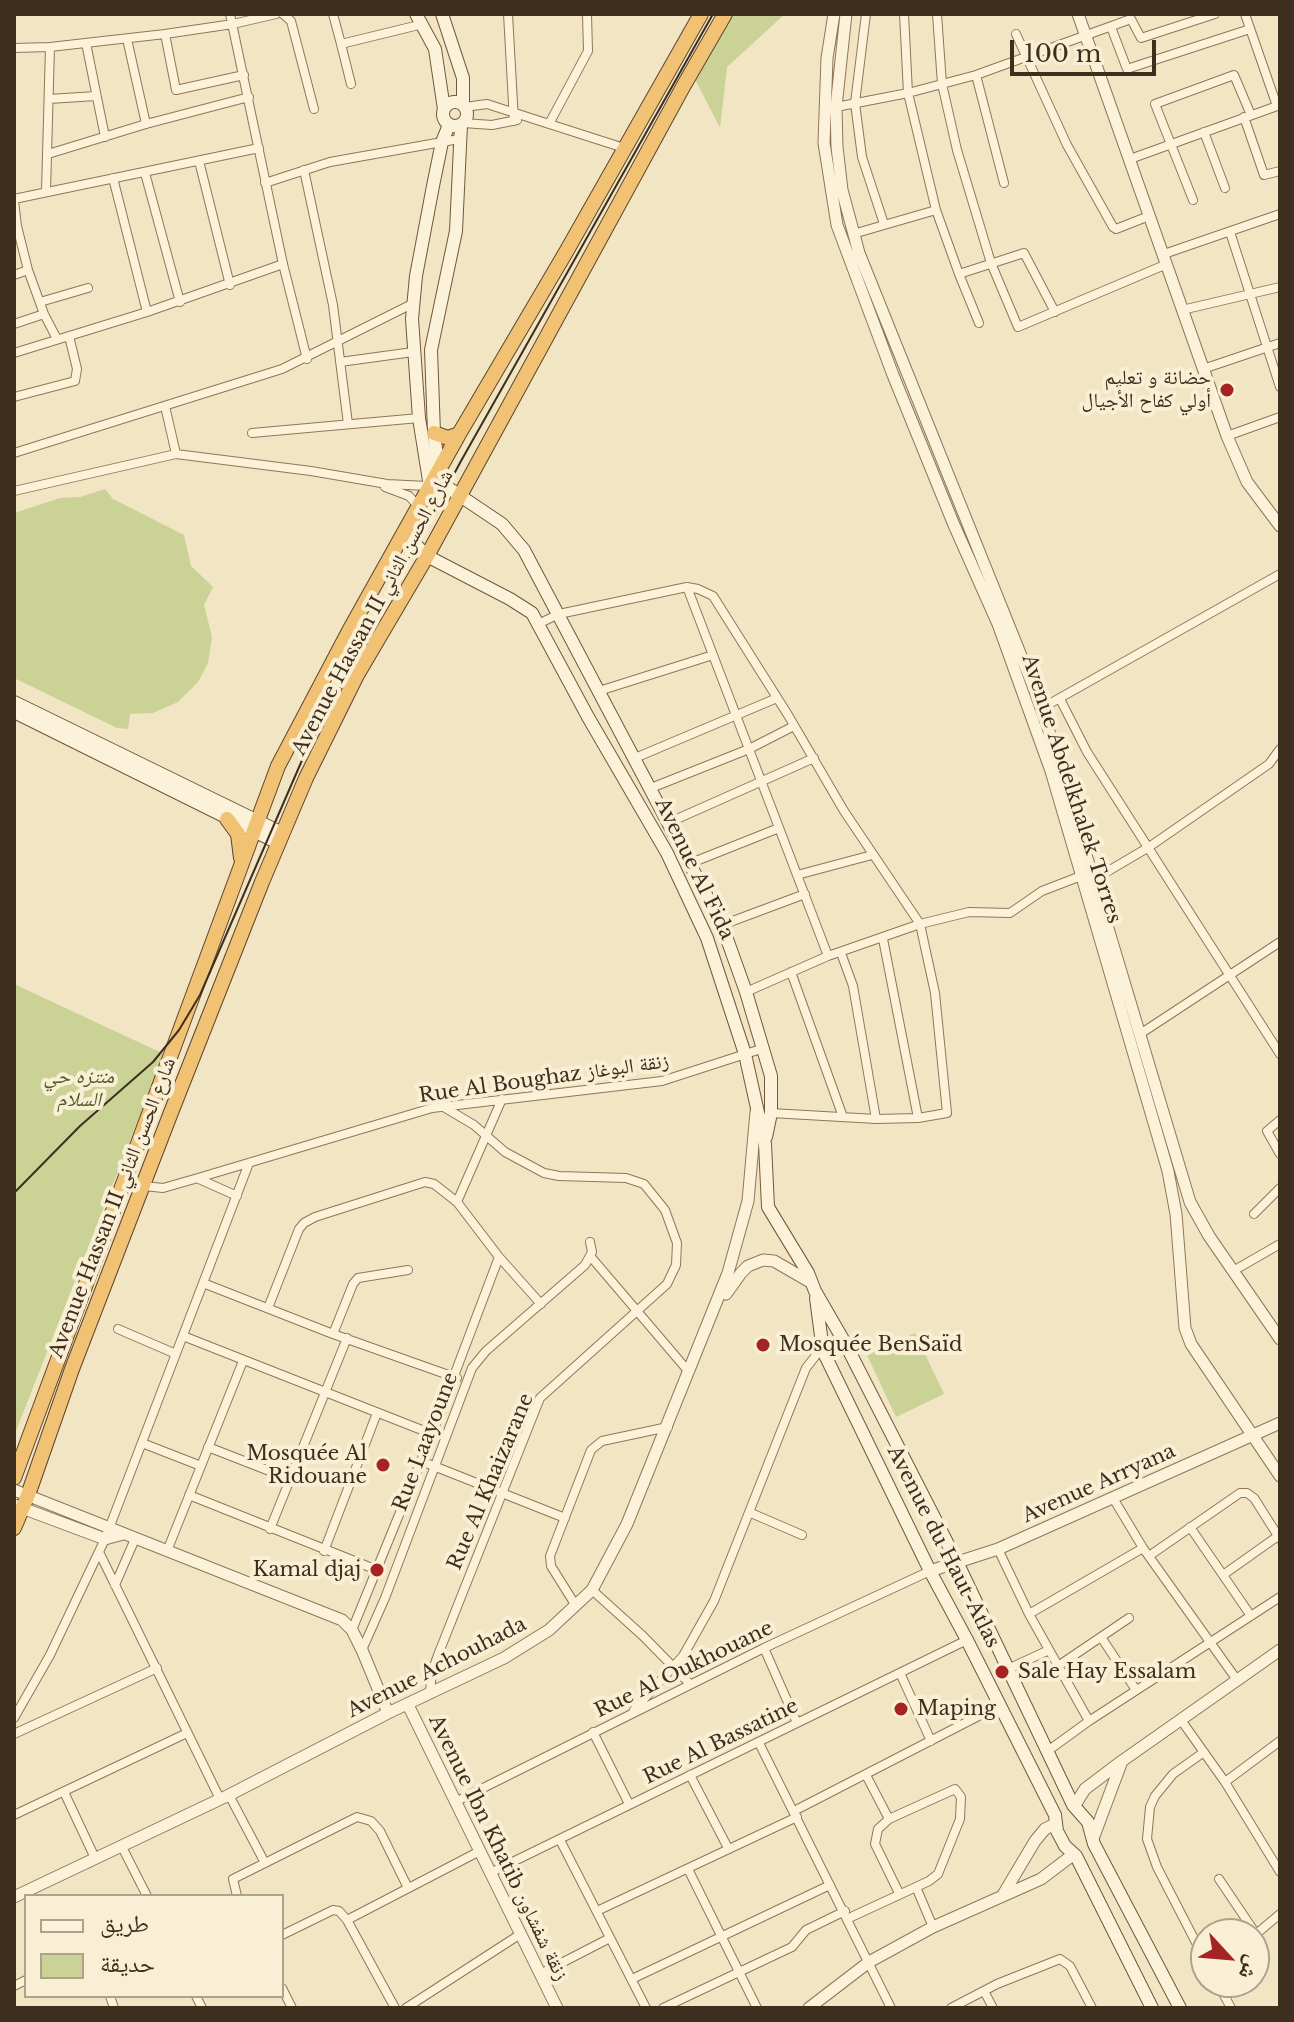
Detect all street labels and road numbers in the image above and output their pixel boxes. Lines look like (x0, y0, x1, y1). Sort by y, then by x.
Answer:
street label: Avenue Hassan II شارع الحسن الثاني (287, 466, 459, 760)
street label: Avenue Abdelkhalek Torres (1016, 651, 1126, 927)
street label: Avenue Al Fida (649, 794, 739, 944)
street label: Rue Al Boughaz زنقة البوغاز (417, 1050, 671, 1108)
street label: Avenue Hassan II شارع الحسن الثاني (44, 1054, 182, 1362)
street label: Rue Laayoune (389, 1369, 463, 1515)
street label: Rue Al Khaizarane (443, 1390, 539, 1574)
street label: Avenue Arryana (1019, 1439, 1179, 1529)
street label: Avenue du Haut-Atlas (882, 1442, 1004, 1652)
street label: Avenue Achouhada (344, 1612, 530, 1724)
street label: Rue Al Oukhouane (591, 1616, 777, 1724)
street label: Rue Al Bassatine (640, 1694, 802, 1790)
street label: Avenue Ibn Khatib زنقة شفشاون (423, 1711, 573, 1985)

